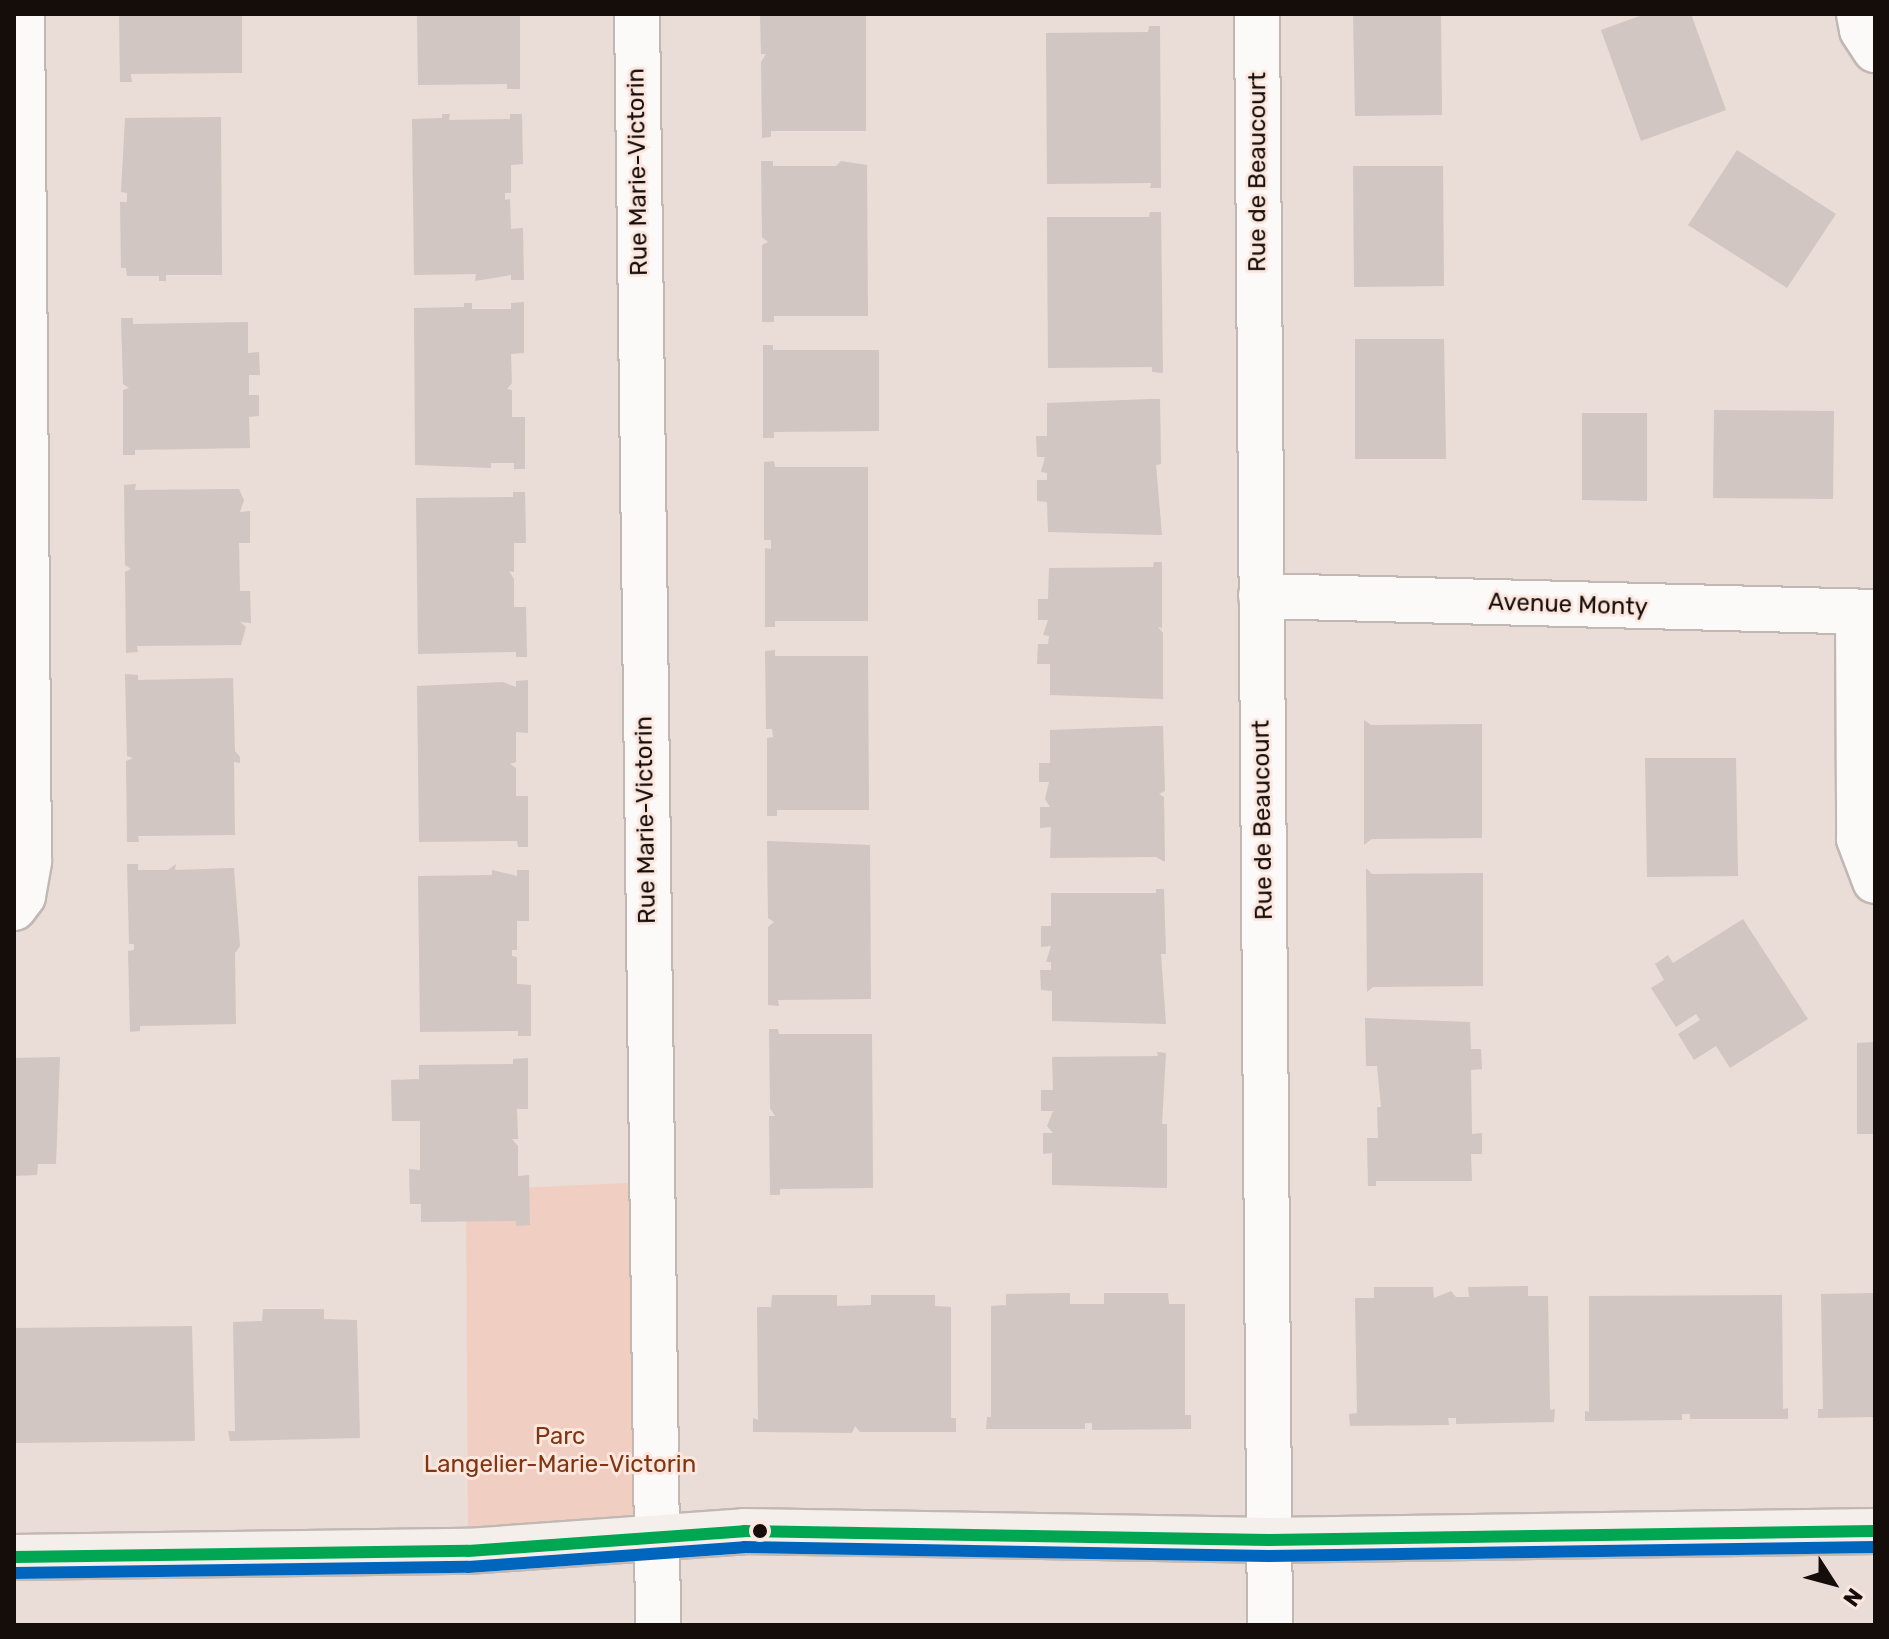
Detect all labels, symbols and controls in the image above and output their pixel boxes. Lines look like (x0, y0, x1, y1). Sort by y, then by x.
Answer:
street label: Rue Marie-Victorin (622, 68, 654, 276)
street label: Rue de Beaucourt (1244, 72, 1272, 272)
street label: Avenue Monty (1488, 588, 1648, 622)
street label: Rue Marie-Victorin (630, 716, 662, 924)
street label: Rue de Beaucourt (1247, 720, 1279, 920)
park label: Parc Langelier-Marie-Victorin (424, 1423, 696, 1479)
unlabelled marker (752, 1523, 768, 1539)
north arrow (1793, 1543, 1873, 1623)
text: N (1837, 1583, 1868, 1612)

